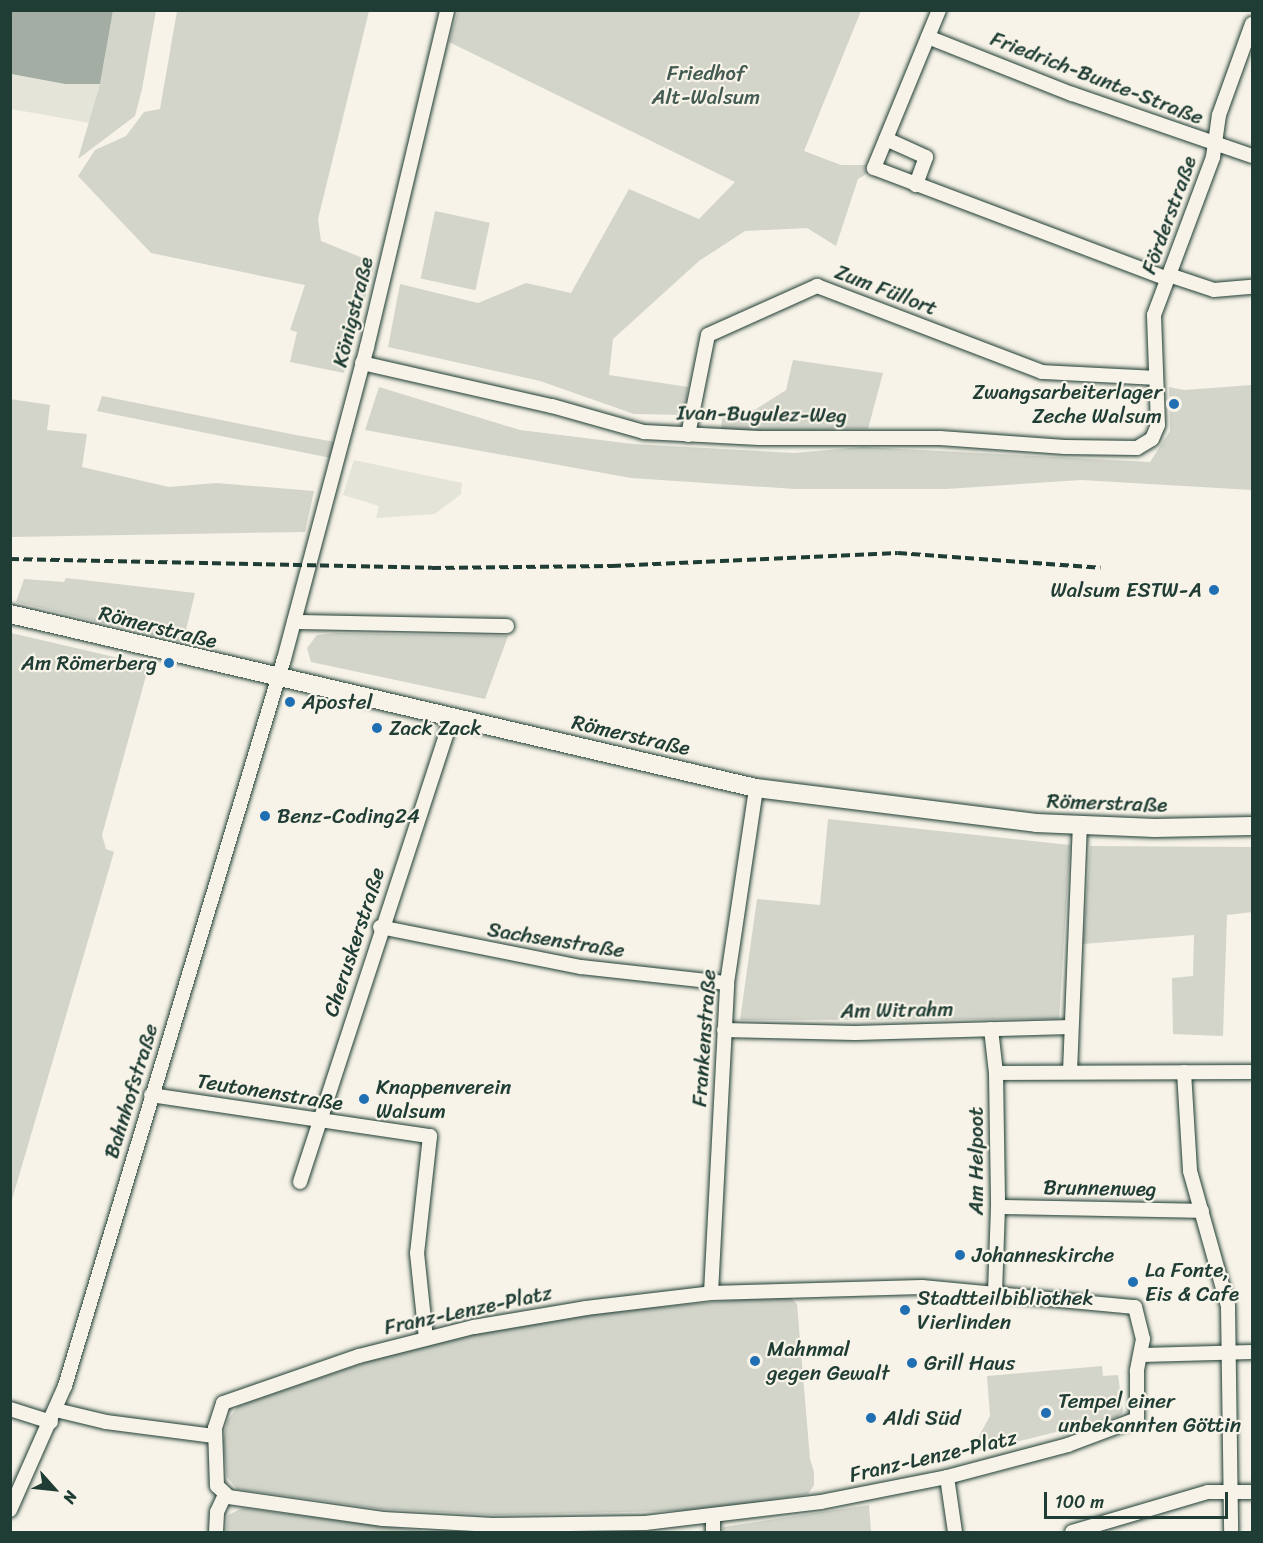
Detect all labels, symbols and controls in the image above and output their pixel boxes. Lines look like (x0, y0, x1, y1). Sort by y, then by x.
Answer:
street label: Friedrich-Bunte-Straße (987, 26, 1207, 130)
park label: Friedhof Alt-Walsum (652, 60, 760, 110)
street label: Förderstraße (1136, 153, 1202, 277)
street label: Königstraße (327, 254, 379, 370)
street label: Zum Füllort (831, 259, 941, 321)
place label: Zwangsarbeiterlager Zeche Walsum (973, 379, 1162, 429)
marker: Zwangsarbeiterlager Zeche Walsum (1167, 397, 1181, 411)
street label: Ivan-Bugulez-Weg (677, 400, 847, 428)
place label: Walsum ESTW-A (1051, 577, 1202, 603)
marker: Walsum ESTW-A (1207, 583, 1221, 597)
street label: Römerstraße (96, 600, 220, 654)
place label: Am Römerberg (21, 650, 157, 676)
marker: Am Römerberg (162, 656, 176, 670)
place label: Apostel (302, 689, 372, 715)
marker: Apostel (283, 695, 297, 709)
street label: Römerstraße (569, 709, 693, 761)
place label: Zack Zack (389, 715, 482, 741)
marker: Zack Zack (370, 721, 384, 735)
street label: Römerstraße (1046, 788, 1168, 818)
place label: Benz-Coding24 (277, 803, 420, 829)
marker: Benz-Coding24 (258, 809, 272, 823)
street label: Cheruskerstraße (318, 864, 390, 1020)
street label: Sachsenstraße (486, 917, 626, 963)
street label: Frankenstraße (687, 968, 721, 1108)
street label: Am Witrahm (840, 996, 954, 1024)
street label: Bahnhofstraße (99, 1021, 163, 1161)
street label: Teutonenstraße (195, 1068, 345, 1116)
place label: Knappenverein Walsum (376, 1074, 511, 1124)
marker: Knappenverein Walsum (357, 1092, 371, 1106)
street label: Am Helpoot (963, 1107, 989, 1215)
street label: Brunnenweg (1043, 1174, 1157, 1202)
place label: Johanneskirche (972, 1242, 1114, 1268)
marker: Johanneskirche (953, 1248, 967, 1262)
place label: La Fonte, Eis & Cafe (1145, 1257, 1240, 1307)
marker: La Fonte, Eis & Cafe (1126, 1275, 1140, 1289)
street label: Franz-Lenze-Platz (382, 1280, 554, 1340)
place label: Stadtteilbibliothek Vierlinden (917, 1285, 1094, 1335)
marker: Stadtteilbibliothek Vierlinden (898, 1303, 912, 1317)
place label: Mahnmal gegen Gewalt (767, 1336, 890, 1386)
place label: Grill Haus (924, 1350, 1015, 1376)
marker: Mahnmal gegen Gewalt (748, 1354, 762, 1368)
marker: Grill Haus (905, 1356, 919, 1370)
place label: Tempel einer unbekannten Göttin (1058, 1388, 1241, 1438)
place label: Aldi Süd (883, 1405, 961, 1431)
marker: Tempel einer unbekannten Göttin (1039, 1406, 1053, 1420)
marker: Aldi Süd (864, 1411, 878, 1425)
street label: Franz-Lenze-Platz (847, 1424, 1019, 1488)
north arrow (24, 1459, 84, 1519)
scale bar (1047, 1480, 1232, 1518)
text: N (55, 1486, 86, 1509)
text: 100 m (1055, 1486, 1104, 1518)

